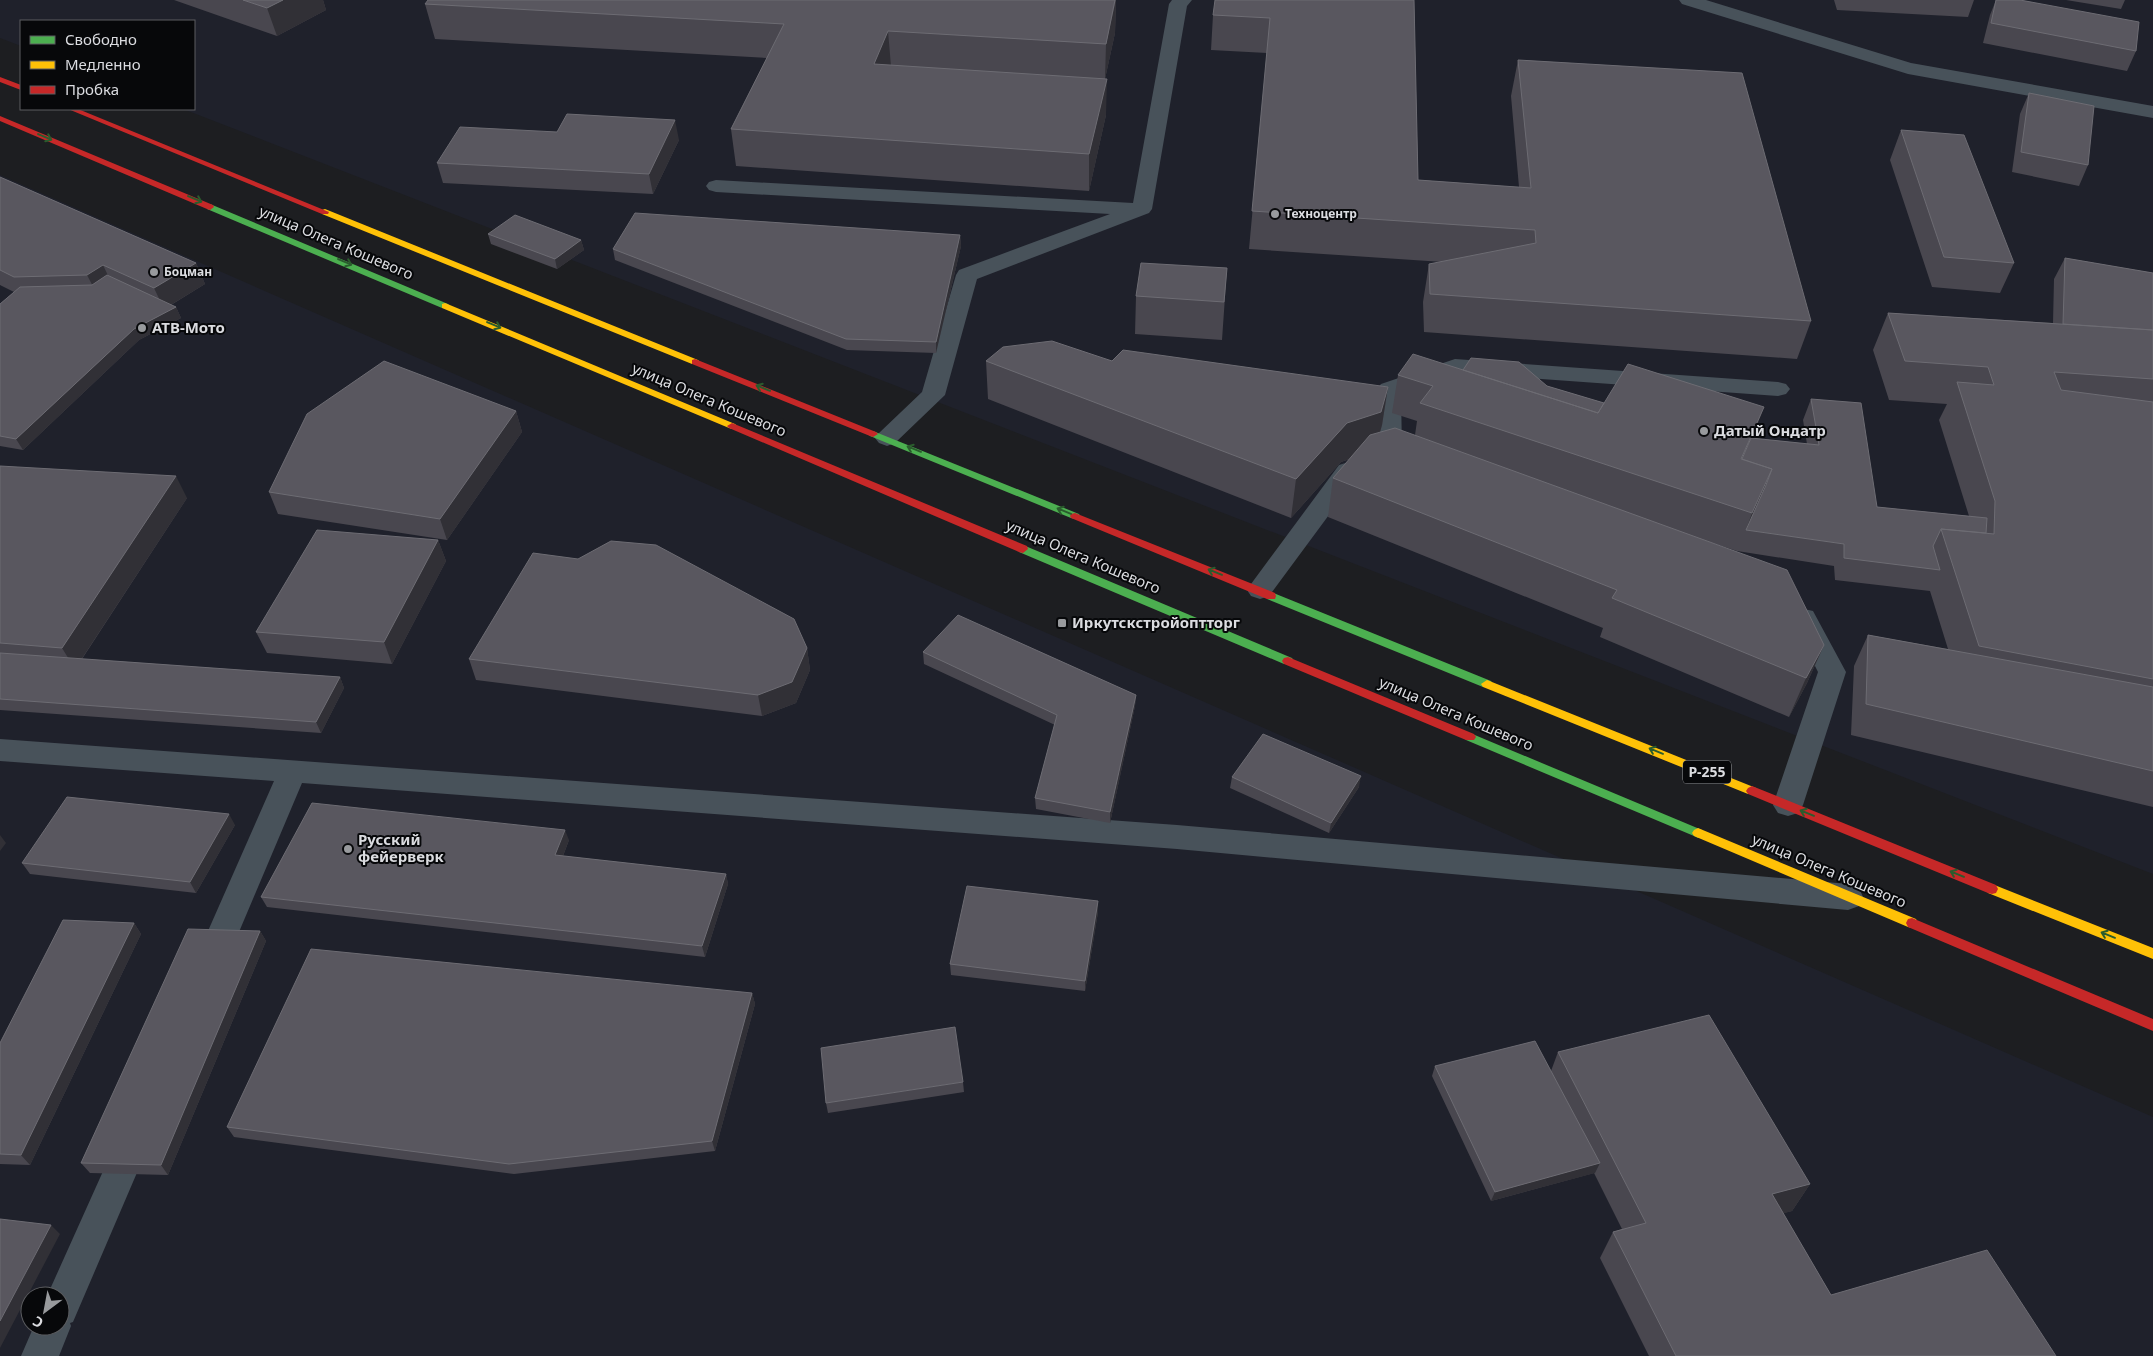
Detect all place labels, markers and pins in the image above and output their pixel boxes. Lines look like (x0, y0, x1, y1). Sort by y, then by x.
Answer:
place label: Техноцентр (1285, 205, 1357, 222)
marker: Техноцентр (1269, 208, 1281, 220)
place label: Боцман (164, 263, 212, 280)
marker: Боцман (148, 266, 160, 278)
place label: АТВ-Мото (152, 317, 225, 337)
marker: АТВ-Мото (136, 322, 148, 334)
place label: Датый Ондатр (1714, 420, 1826, 440)
marker: Датый Ондатр (1698, 425, 1710, 437)
place label: Иркутскстройоптторг (1072, 612, 1240, 632)
marker: Иркутскстройоптторг (1056, 617, 1068, 629)
place label: Русский фейерверк (358, 829, 445, 866)
marker: Русский фейерверк (342, 843, 354, 855)

